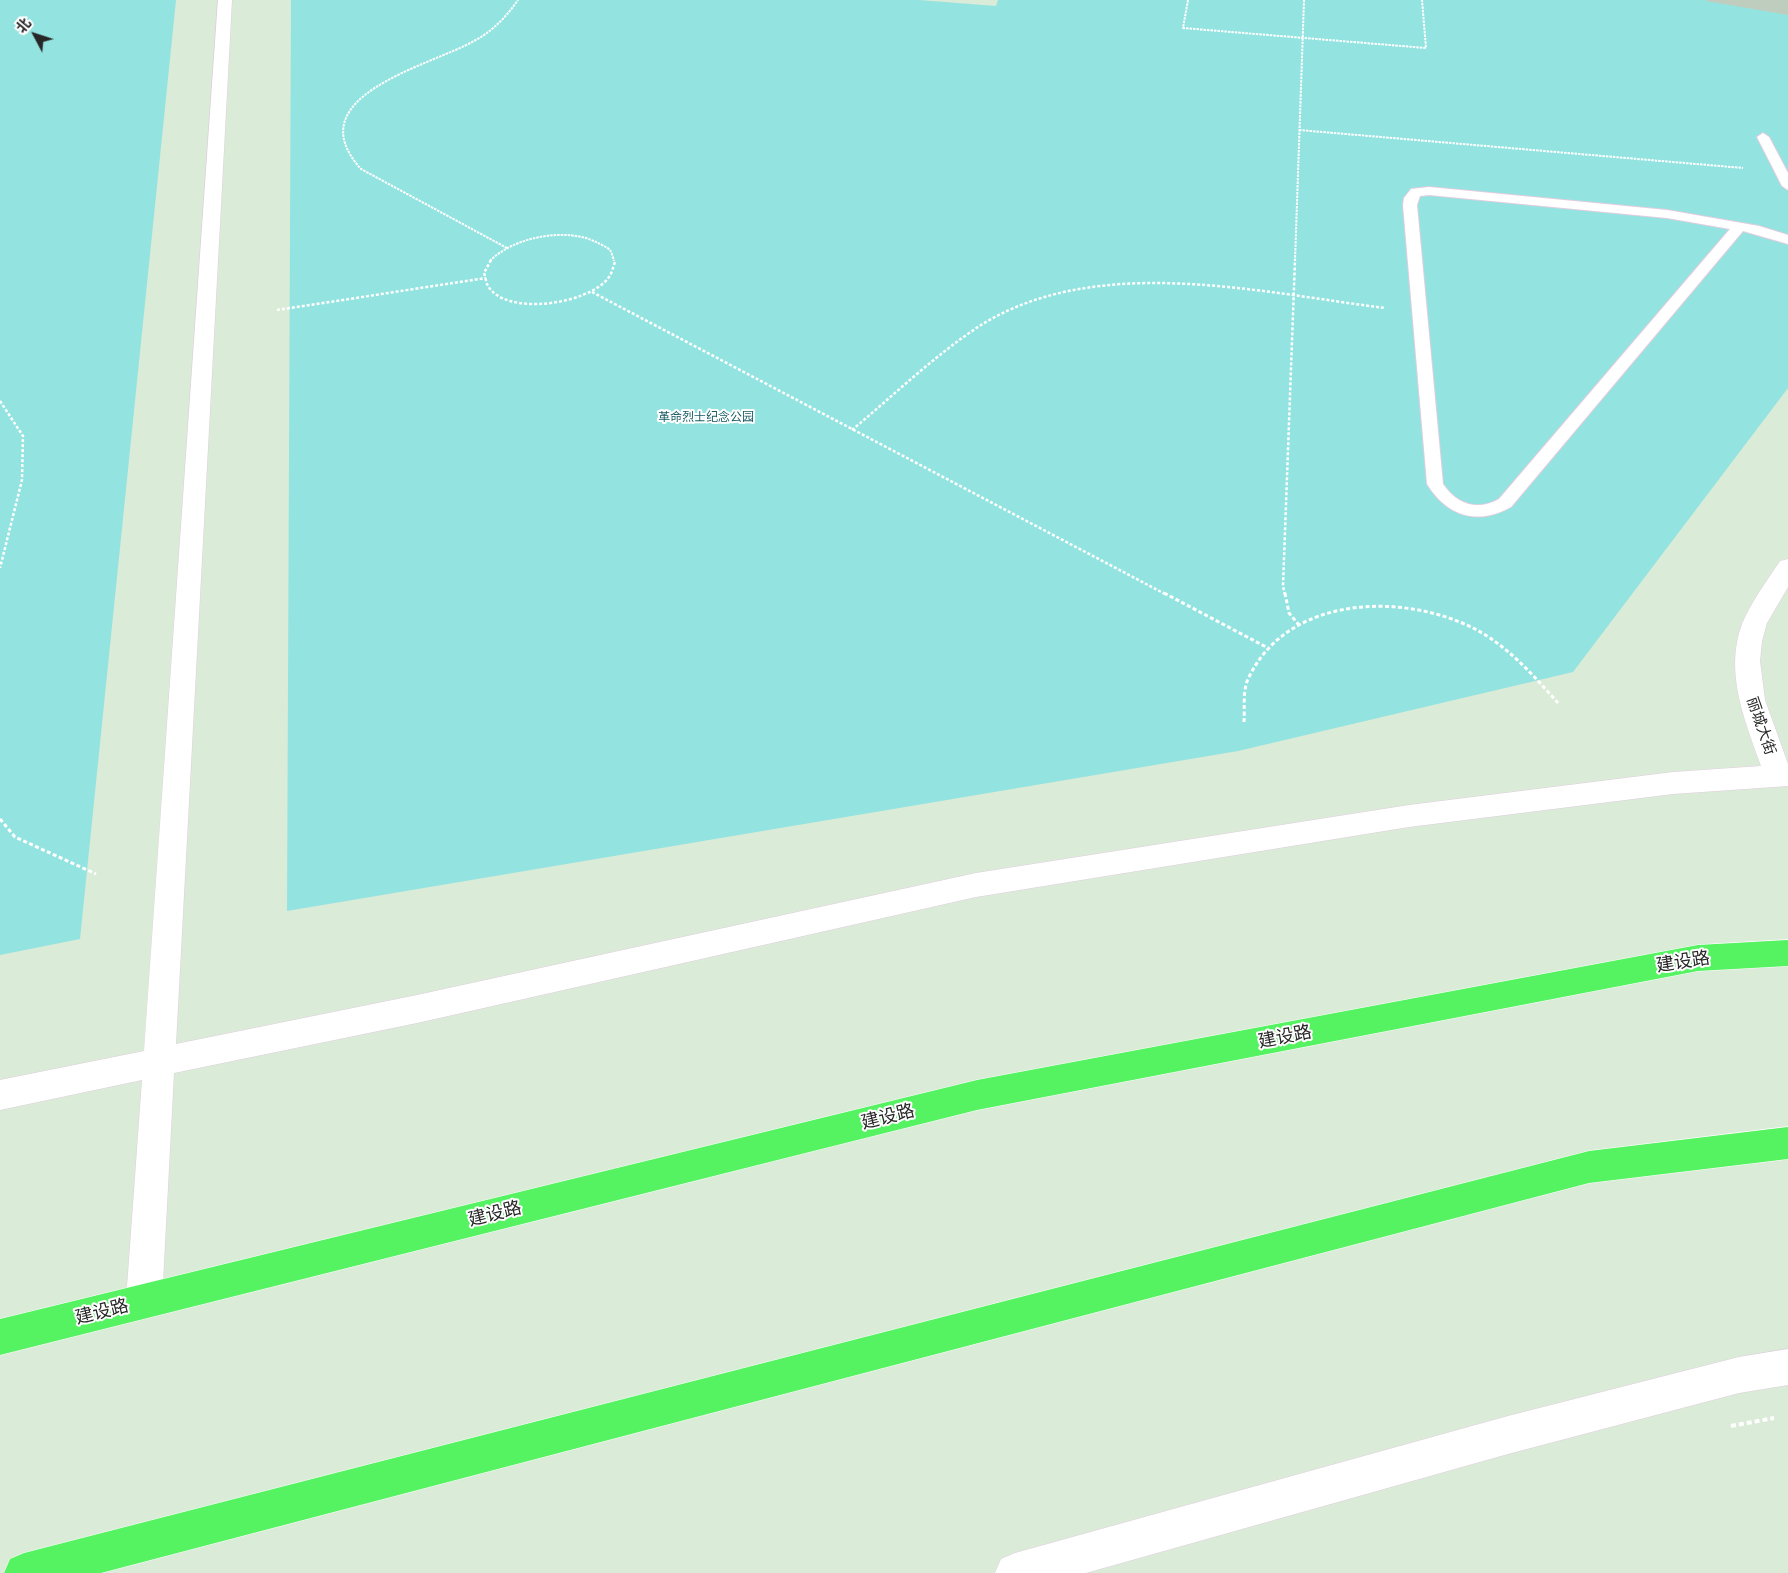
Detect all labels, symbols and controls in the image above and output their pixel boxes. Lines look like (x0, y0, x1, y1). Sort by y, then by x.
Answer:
north arrow (10, 10, 60, 60)
text: 北 (13, 15, 34, 36)
park label: 革命烈士纪念公园 (658, 410, 754, 424)
street label: 丽城大街 (1743, 695, 1779, 757)
street label: 建设路 (1655, 947, 1711, 977)
street label: 建设路 (1256, 1021, 1314, 1053)
street label: 建设路 (859, 1100, 917, 1134)
street label: 建设路 (466, 1197, 524, 1231)
street label: 建设路 (73, 1295, 131, 1329)

